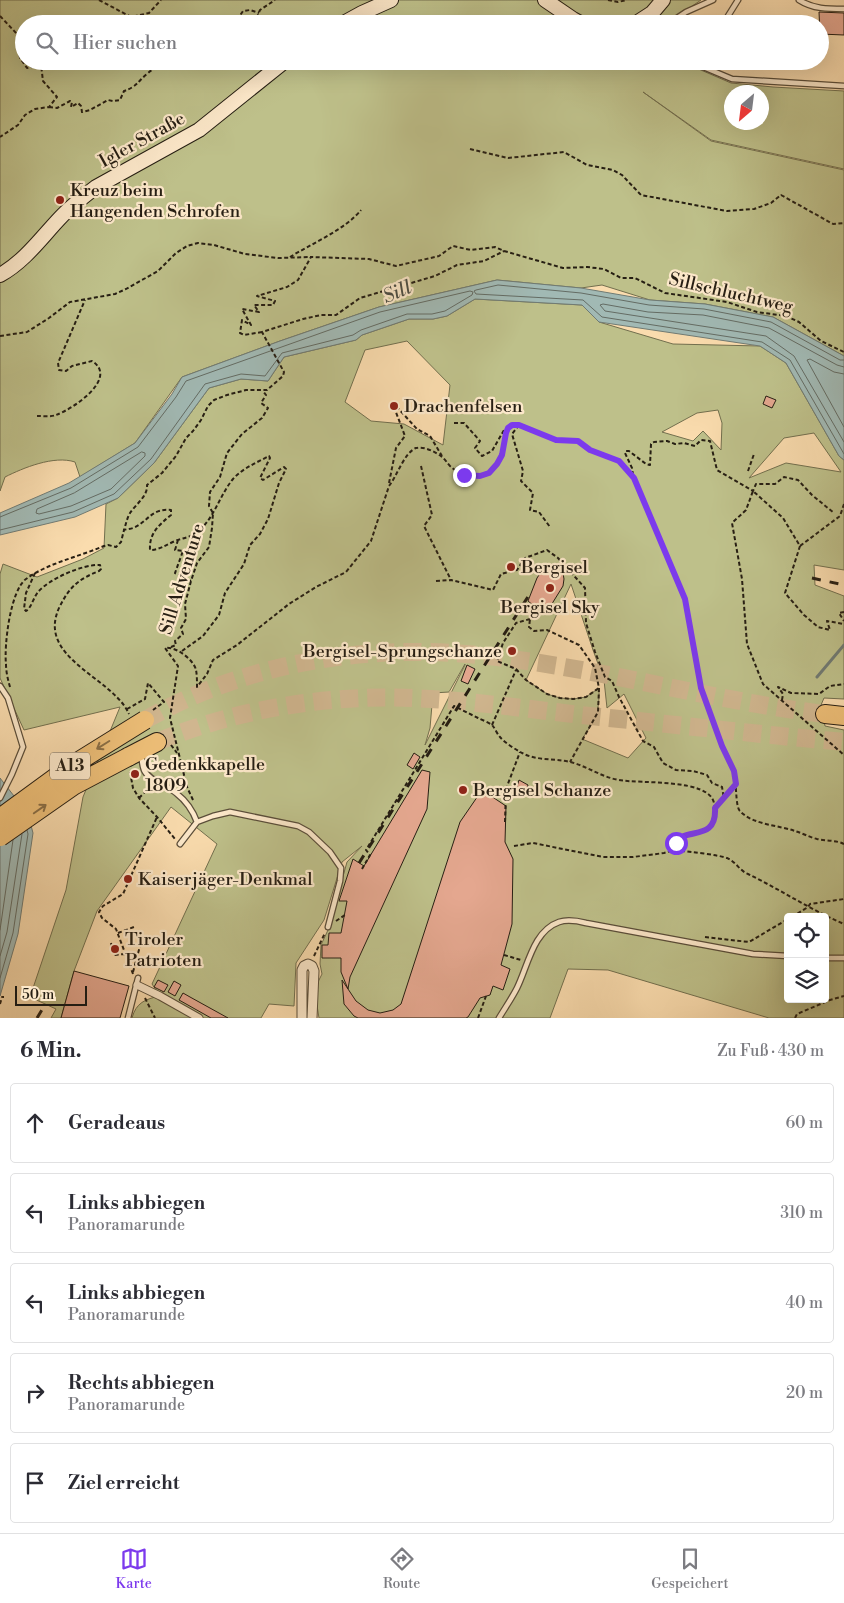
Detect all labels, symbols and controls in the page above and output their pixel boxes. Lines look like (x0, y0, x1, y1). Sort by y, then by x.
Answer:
search box (15, 15, 829, 70)
icon: search (33, 29, 61, 57)
text: Hier suchen (73, 31, 177, 55)
north arrow (724, 85, 769, 130)
street label: Igler Straße (95, 107, 189, 173)
place label: Kreuz beim Hangenden Schrofen (70, 179, 241, 223)
marker: Kreuz beim Hangenden Schrofen (54, 194, 66, 206)
street label: Sillschluchtweg (667, 268, 796, 319)
water label: Sill (379, 275, 415, 309)
place label: Drachenfelsen (404, 395, 523, 418)
marker: Drachenfelsen (388, 400, 400, 412)
route end (453, 464, 476, 487)
street label: Sill Adventure (154, 521, 210, 637)
place label: Bergisel (520, 556, 589, 579)
marker: Bergisel (505, 561, 517, 573)
marker: Bergisel Sky (544, 582, 556, 594)
place label: Bergisel Sky (500, 596, 600, 619)
place label: Bergisel-Sprungschanze (302, 640, 502, 663)
marker: Bergisel-Sprungschanze (506, 645, 518, 657)
one-way arrow (96, 740, 110, 750)
road number: A13 (50, 752, 90, 779)
place label: Gedenkkapelle 1809 (145, 753, 265, 797)
marker: Gedenkkapelle 1809 (129, 768, 141, 780)
place label: Bergisel Schanze (472, 779, 611, 802)
marker: Bergisel Schanze (457, 784, 469, 796)
one-way arrow (32, 804, 46, 814)
route start (665, 832, 688, 855)
place label: Kaiserjäger-Denkmal (138, 868, 313, 891)
marker: Kaiserjäger-Denkmal (122, 873, 134, 885)
map controls (784, 913, 829, 1003)
button: locate (784, 913, 829, 958)
place label: Tiroler Patrioten (125, 928, 202, 972)
marker: Tiroler Patrioten (109, 943, 121, 955)
button: layers (784, 958, 829, 1003)
scale bar (15, 983, 88, 1006)
text: 50 m (22, 986, 54, 1004)
text: 6 Min. (20, 1038, 81, 1064)
text: Zu Fuß · 430 m (717, 1041, 824, 1061)
icon: ahead (21, 1109, 49, 1137)
text: Geradeaus (68, 1111, 165, 1135)
text: 60 m (785, 1113, 823, 1133)
text: Links abbiegen (68, 1191, 205, 1215)
icon: left (21, 1199, 49, 1227)
text: 310 m (780, 1203, 823, 1223)
text: Panoramarunde (68, 1215, 185, 1235)
text: Links abbiegen (68, 1281, 205, 1305)
icon: left (21, 1289, 49, 1317)
text: 40 m (786, 1293, 823, 1313)
text: Panoramarunde (68, 1305, 185, 1325)
text: Rechts abbiegen (68, 1371, 214, 1395)
icon: right (21, 1379, 49, 1407)
text: 20 m (786, 1383, 823, 1403)
text: Panoramarunde (68, 1395, 185, 1415)
icon: arrive (21, 1469, 49, 1497)
text: Ziel erreicht (68, 1471, 179, 1495)
tab: Karte (116, 1545, 152, 1593)
tab: Route (383, 1545, 420, 1593)
tab: Gespeichert (651, 1545, 728, 1593)

